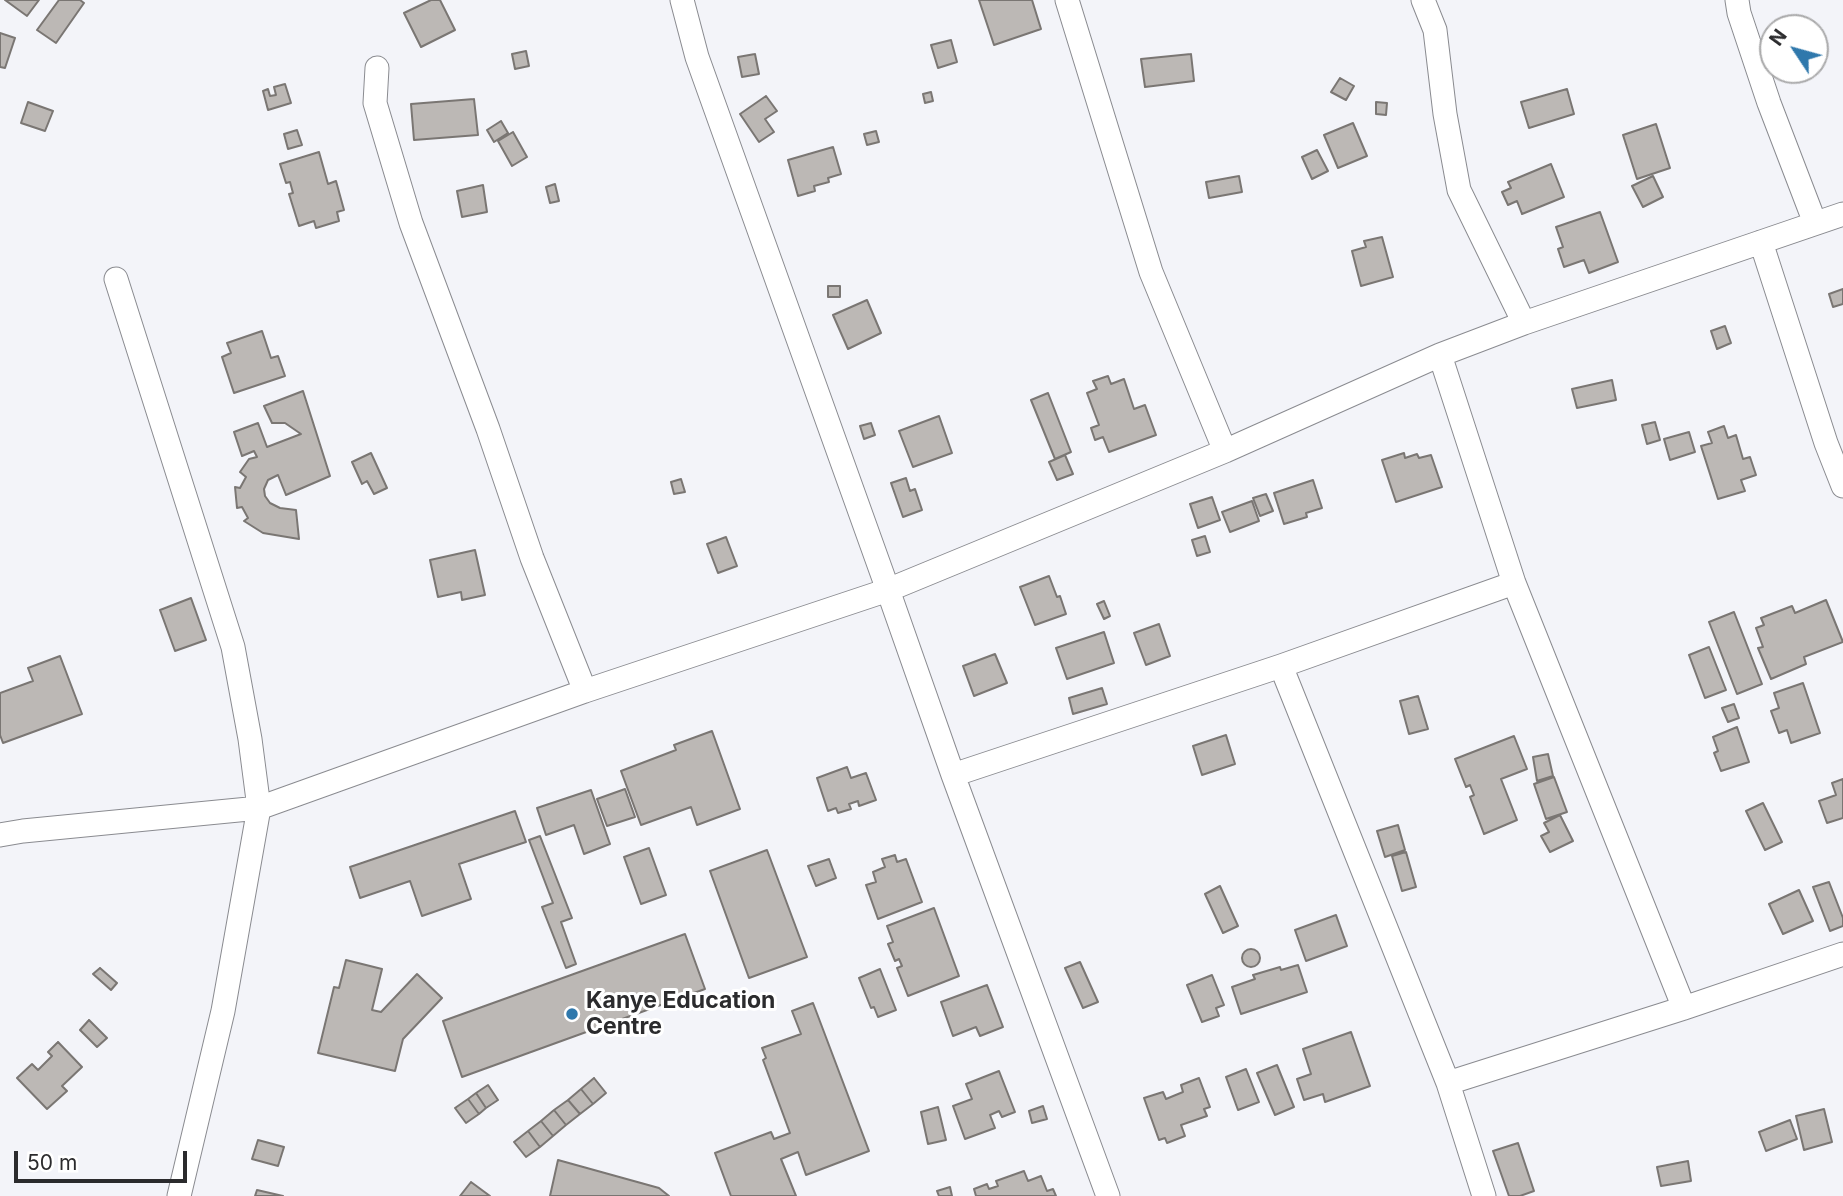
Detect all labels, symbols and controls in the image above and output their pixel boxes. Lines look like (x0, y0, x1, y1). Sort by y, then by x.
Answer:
north arrow (1759, 14, 1829, 84)
text: N (1765, 25, 1792, 50)
place label: Kanye Education Centre (586, 987, 775, 1041)
marker: Kanye Education Centre (564, 1006, 580, 1022)
scale bar (18, 1136, 191, 1180)
text: 50 m (27, 1150, 77, 1175)

